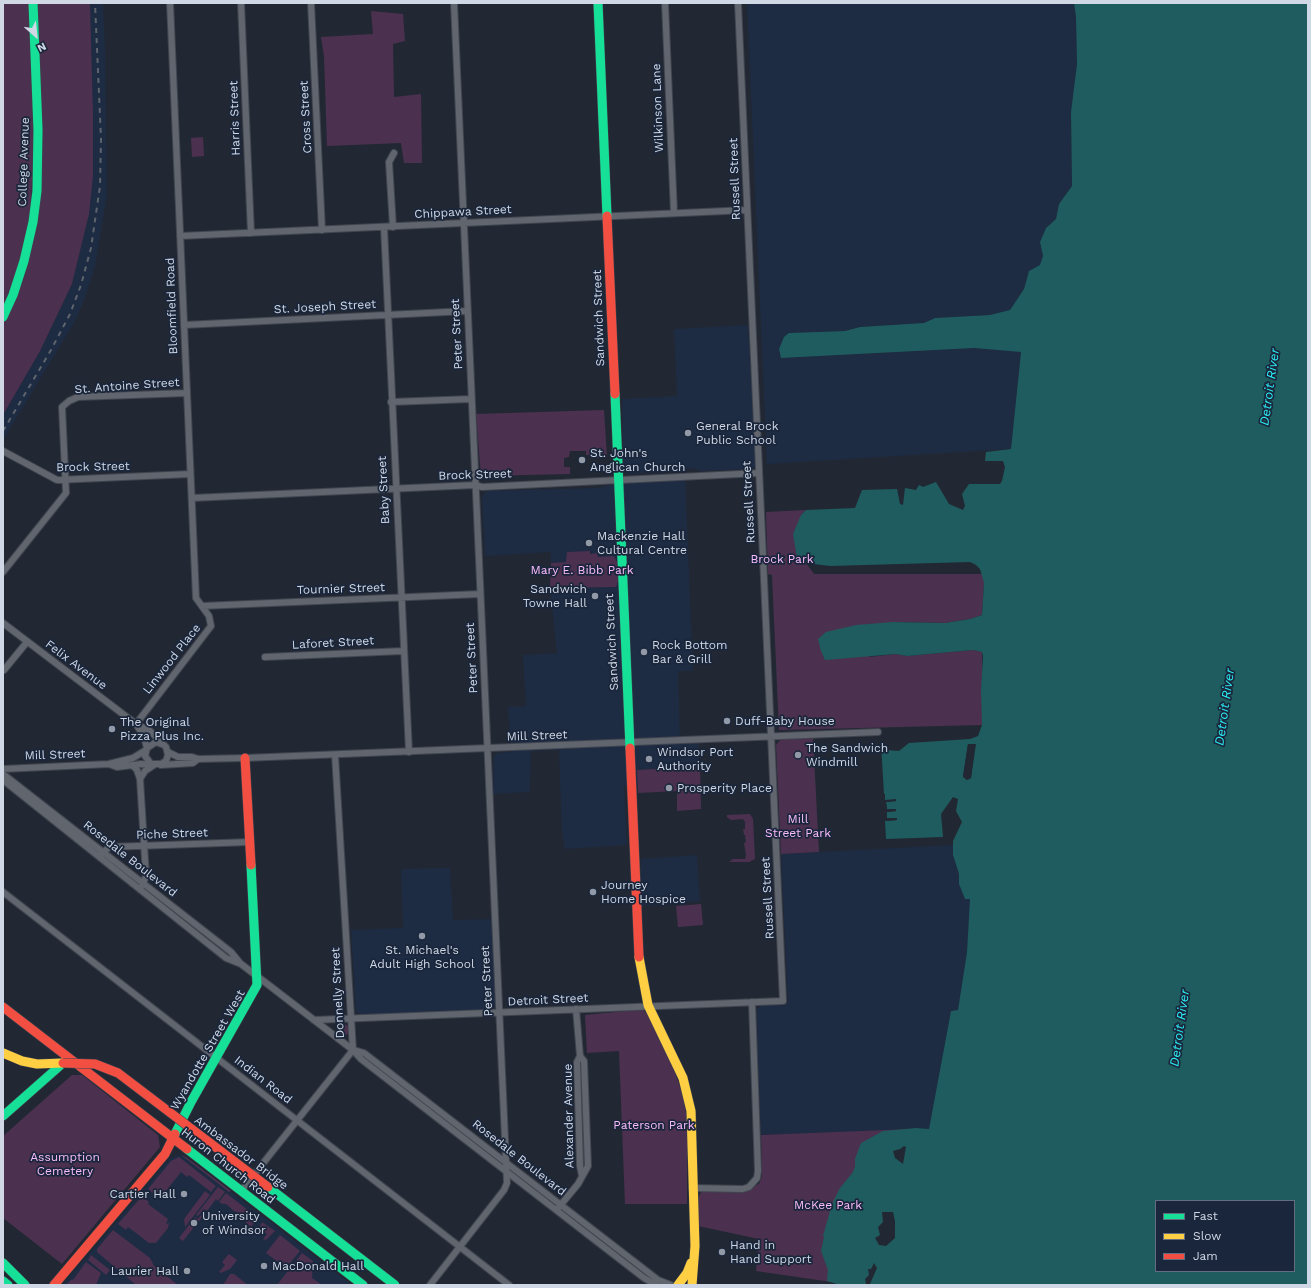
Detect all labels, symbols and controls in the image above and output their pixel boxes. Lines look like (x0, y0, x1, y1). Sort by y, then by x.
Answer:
north arrow (16, 16, 56, 56)
text: N (35, 39, 48, 55)
street label: Wilkinson Lane (649, 63, 667, 153)
street label: Harris Street (226, 80, 244, 156)
street label: Cross Street (297, 80, 315, 154)
street label: College Avenue (15, 117, 33, 207)
street label: Russell Street (726, 138, 744, 220)
street label: Chippawa Street (414, 202, 512, 222)
street label: Bloomfield Road (163, 257, 181, 355)
street label: Sandwich Street (590, 269, 608, 367)
street label: St. Joseph Street (274, 297, 376, 317)
street label: Peter Street (448, 298, 466, 370)
water label: Detroit River (1257, 347, 1283, 427)
street label: St. Antoine Street (74, 375, 180, 397)
place label: General Brock Public School (696, 419, 779, 447)
marker: General Brock Public School (683, 428, 693, 438)
place label: St. John's Anglican Church (590, 446, 686, 474)
street label: Baby Street (375, 455, 393, 525)
marker: St. John's Anglican Church (577, 455, 587, 465)
street label: Brock Street (56, 459, 130, 475)
street label: Russell Street (740, 460, 758, 544)
street label: Brock Street (438, 467, 512, 483)
place label: Mackenzie Hall Cultural Centre (597, 529, 687, 557)
marker: Mackenzie Hall Cultural Centre (584, 538, 594, 548)
park label: Brock Park (750, 552, 814, 566)
park label: Mary E. Bibb Park (530, 563, 634, 577)
street label: Tournier Street (297, 580, 385, 598)
place label: Sandwich Towne Hall (523, 582, 587, 610)
marker: Sandwich Towne Hall (590, 591, 600, 601)
street label: Sandwich Street (602, 593, 622, 691)
street label: Linwood Place (140, 621, 204, 697)
street label: Peter Street (463, 622, 481, 694)
street label: Laforet Street (292, 634, 374, 652)
street label: Felix Avenue (42, 637, 110, 693)
place label: Rock Bottom Bar & Grill (652, 638, 727, 666)
marker: Rock Bottom Bar & Grill (639, 647, 649, 657)
water label: Detroit River (1212, 667, 1238, 747)
place label: Duff-Baby House (735, 714, 835, 728)
place label: The Original Pizza Plus Inc. (120, 715, 204, 743)
marker: Duff-Baby House (722, 716, 732, 726)
marker: The Original Pizza Plus Inc. (107, 724, 117, 734)
street label: Mill Street (506, 728, 568, 744)
place label: The Sandwich Windmill (806, 741, 888, 769)
place label: Windsor Port Authority (657, 745, 733, 773)
street label: Mill Street (24, 747, 86, 763)
marker: The Sandwich Windmill (793, 750, 803, 760)
marker: Windsor Port Authority (644, 754, 654, 764)
place label: Prosperity Place (677, 781, 772, 795)
marker: Prosperity Place (664, 783, 674, 793)
park label: Mill Street Park (765, 812, 831, 840)
street label: Rosedale Boulevard (80, 818, 180, 900)
street label: Piche Street (136, 826, 208, 842)
street label: Russell Street (759, 856, 777, 940)
place label: Journey Home Hospice (601, 878, 686, 906)
marker: Journey Home Hospice (588, 887, 598, 897)
marker: St. Michael's Adult High School (417, 931, 427, 941)
place label: St. Michael's Adult High School (369, 943, 475, 971)
street label: Peter Street (478, 945, 496, 1017)
street label: Donnelly Street (328, 947, 348, 1039)
street label: Wyandotte Street West (168, 987, 248, 1113)
water label: Detroit River (1167, 988, 1193, 1068)
street label: Detroit Street (507, 991, 589, 1009)
street label: Indian Road (231, 1053, 295, 1107)
street label: Alexander Avenue (561, 1064, 577, 1168)
street label: Ambassador Bridge (191, 1113, 291, 1193)
street label: Rosedale Boulevard (469, 1117, 569, 1199)
park label: Paterson Park (613, 1118, 695, 1132)
street label: Huron Church Road (178, 1125, 278, 1207)
park label: Assumption Cemetery (30, 1150, 100, 1178)
place label: Cartier Hall (109, 1187, 176, 1201)
marker: Cartier Hall (179, 1189, 189, 1199)
park label: McKee Park (794, 1198, 862, 1212)
legend (1155, 1200, 1295, 1272)
place label: University of Windsor (202, 1209, 266, 1237)
text: Fast (1193, 1209, 1218, 1223)
marker: University of Windsor (189, 1218, 199, 1228)
text: Slow (1193, 1229, 1221, 1243)
place label: Hand in Hand Support (730, 1238, 811, 1266)
marker: Hand in Hand Support (717, 1247, 727, 1257)
text: Jam (1193, 1249, 1218, 1263)
place label: MacDonald Hall (272, 1259, 364, 1273)
marker: MacDonald Hall (259, 1261, 269, 1271)
place label: Laurier Hall (111, 1264, 179, 1278)
marker: Laurier Hall (182, 1266, 192, 1276)

